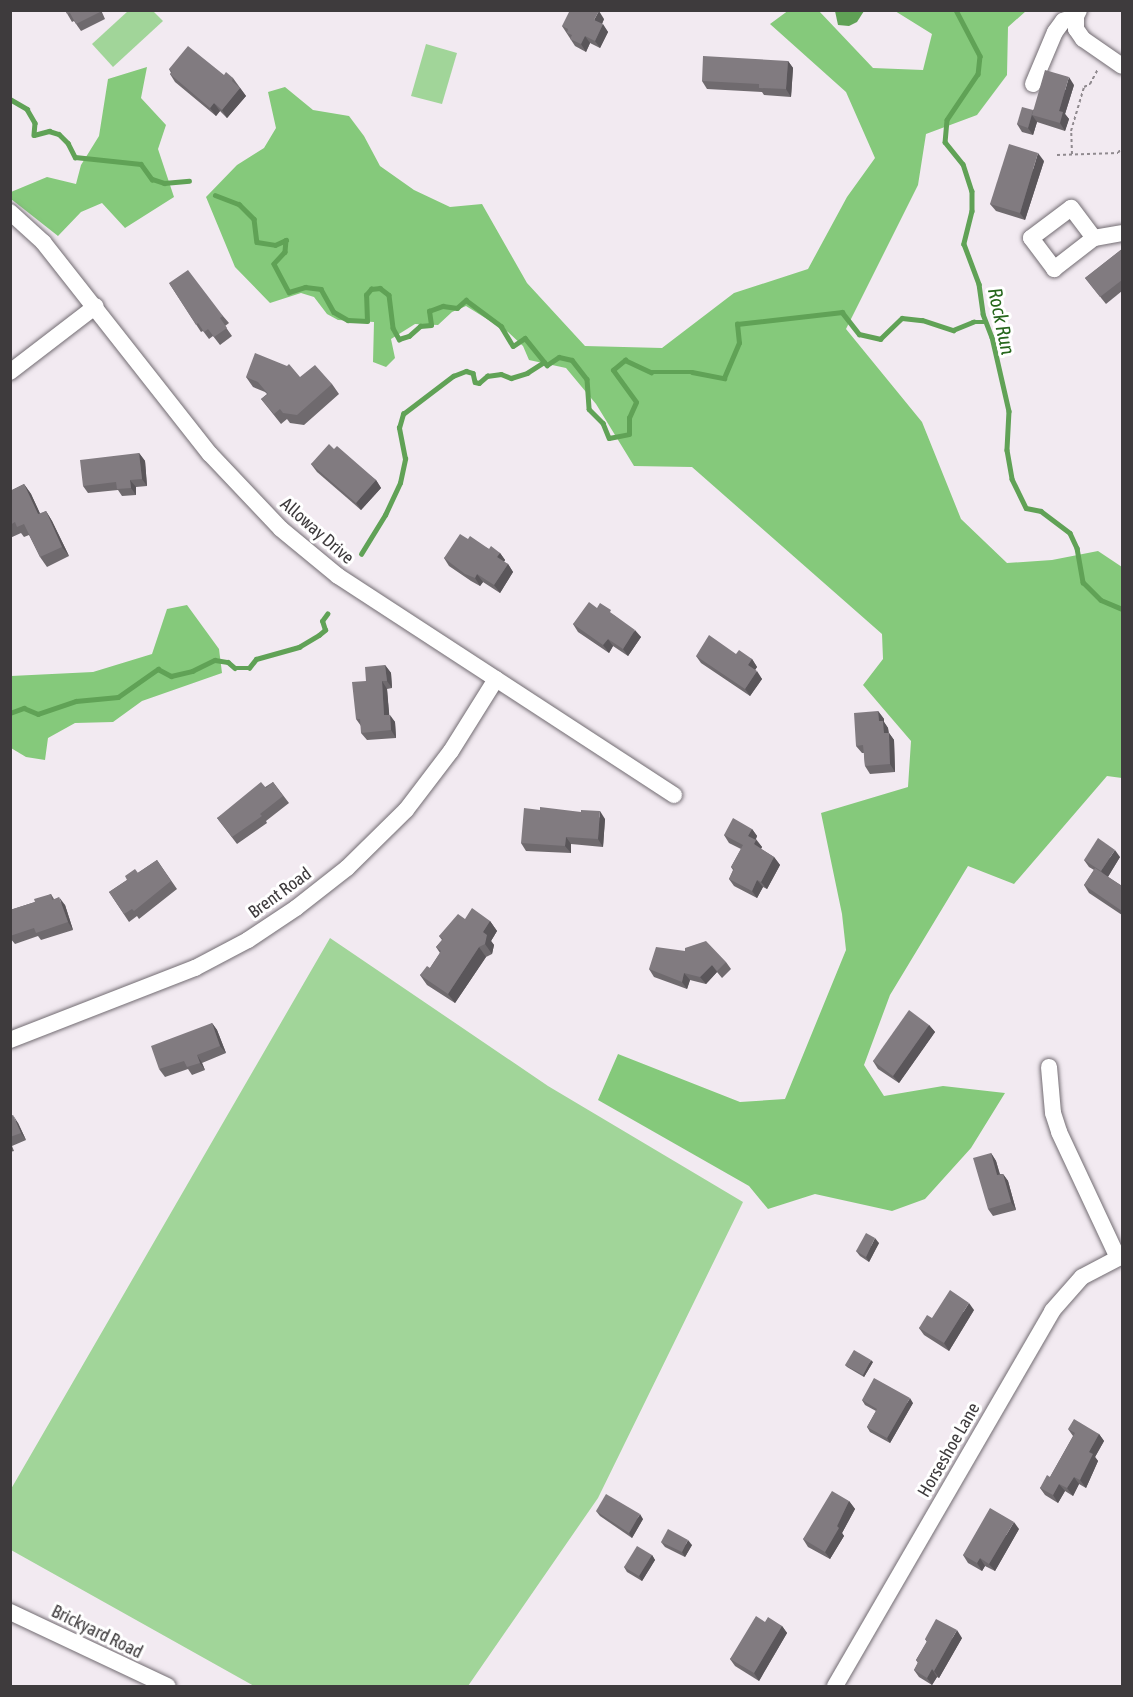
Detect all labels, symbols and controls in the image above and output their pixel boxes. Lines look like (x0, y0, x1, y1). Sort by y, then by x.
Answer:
water label: Rock Run (983, 285, 1021, 357)
street label: Alloway Drive (276, 493, 358, 569)
street label: Brent Road (244, 863, 316, 923)
street label: Horseshoe Lane (913, 1399, 985, 1501)
street label: Brickyard Road (48, 1601, 146, 1663)

